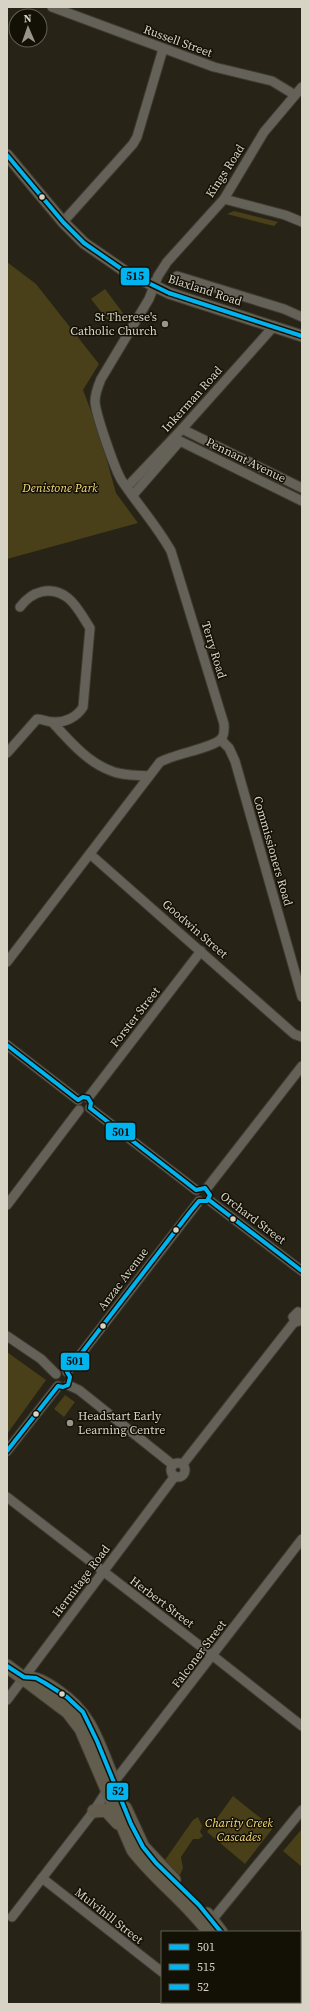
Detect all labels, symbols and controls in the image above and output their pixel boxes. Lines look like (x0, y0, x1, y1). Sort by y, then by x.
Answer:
north arrow (8, 8, 48, 48)
text: N (23, 11, 32, 26)
street label: Russell Street (141, 21, 215, 61)
street label: Kings Road (202, 141, 248, 201)
unlabelled marker (37, 192, 47, 202)
line badge: 515 (120, 267, 150, 286)
text: 515 (126, 269, 144, 284)
street label: Blaxland Road (166, 271, 244, 310)
place label: St Therese's Catholic Church (70, 309, 157, 339)
marker: St Therese's Catholic Church (160, 319, 170, 329)
street label: Inkerman Road (158, 363, 226, 435)
street label: Pennant Avenue (203, 434, 289, 486)
park label: Denistone Park (21, 480, 98, 496)
street label: Terry Road (198, 619, 230, 681)
street label: Commissioners Road (250, 794, 296, 908)
street label: Goodwin Street (159, 896, 231, 962)
street label: Forster Street (106, 984, 164, 1050)
line badge: 501 (105, 1122, 136, 1141)
text: 501 (112, 1125, 130, 1140)
street label: Orchard Street (217, 1188, 289, 1248)
unlabelled marker (228, 1214, 238, 1224)
unlabelled marker (171, 1225, 181, 1235)
street label: Anzac Avenue (94, 1244, 152, 1314)
unlabelled marker (98, 1321, 108, 1331)
line badge: 501 (60, 1352, 90, 1371)
text: 501 (66, 1354, 84, 1369)
place label: Headstart Early Learning Centre (78, 1408, 165, 1438)
unlabelled marker (31, 1409, 41, 1419)
marker: Headstart Early Learning Centre (65, 1418, 75, 1428)
street label: Hermitage Road (48, 1541, 114, 1621)
street label: Herbert Street (127, 1573, 197, 1631)
street label: Falconer Street (168, 1617, 230, 1691)
unlabelled marker (57, 1689, 67, 1699)
line badge: 52 (106, 1782, 129, 1801)
text: 52 (112, 1784, 124, 1799)
park label: Charity Creek Cascades (205, 1815, 273, 1845)
street label: Mulvihill Street (72, 1884, 146, 1948)
legend (161, 1931, 301, 2003)
text: 501 (197, 1939, 215, 1955)
text: 515 (197, 1959, 215, 1975)
text: 52 (197, 1979, 209, 1995)

